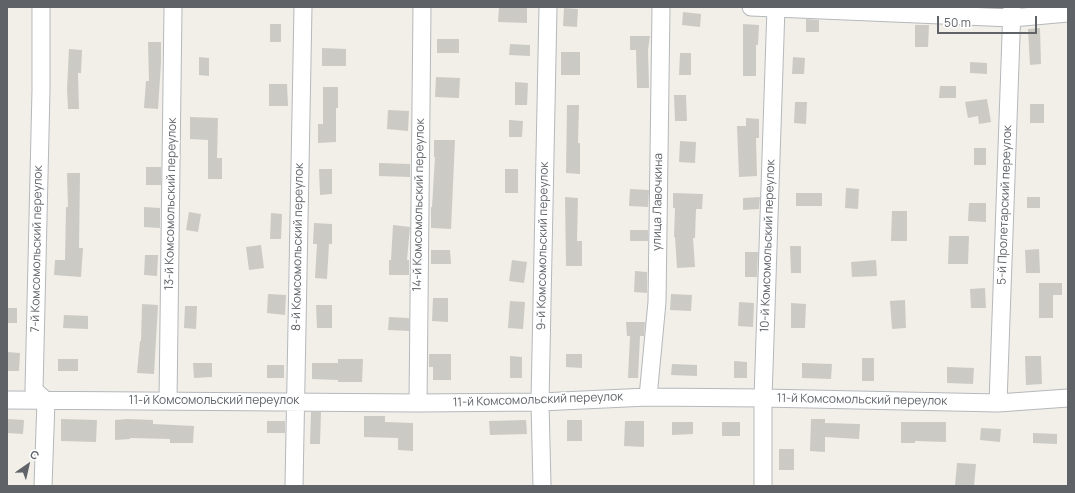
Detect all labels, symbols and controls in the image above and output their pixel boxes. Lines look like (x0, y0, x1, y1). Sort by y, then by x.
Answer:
scale bar (939, 8, 1039, 34)
text: 50 m (944, 14, 971, 31)
street label: 13-й Комсомольский переулок (162, 118, 180, 290)
street label: 14-й Комсомольский переулок (410, 118, 428, 292)
street label: 5-й Пролетарский переулок (995, 125, 1015, 285)
street label: улица Лавочкина (650, 153, 666, 251)
street label: 10-й Комсомольский переулок (758, 159, 778, 333)
street label: 9-й Комсомольский переулок (534, 162, 552, 330)
street label: 8-й Комсомольский переулок (289, 163, 307, 331)
street label: 7-й Комсомольский переулок (28, 165, 46, 333)
street label: 11-й Комсомольский переулок (453, 390, 623, 410)
street label: 11-й Комсомольский переулок (777, 391, 947, 409)
street label: 11-й Комсомольский переулок (129, 394, 299, 408)
north arrow (8, 445, 48, 485)
text: С (27, 446, 43, 463)

